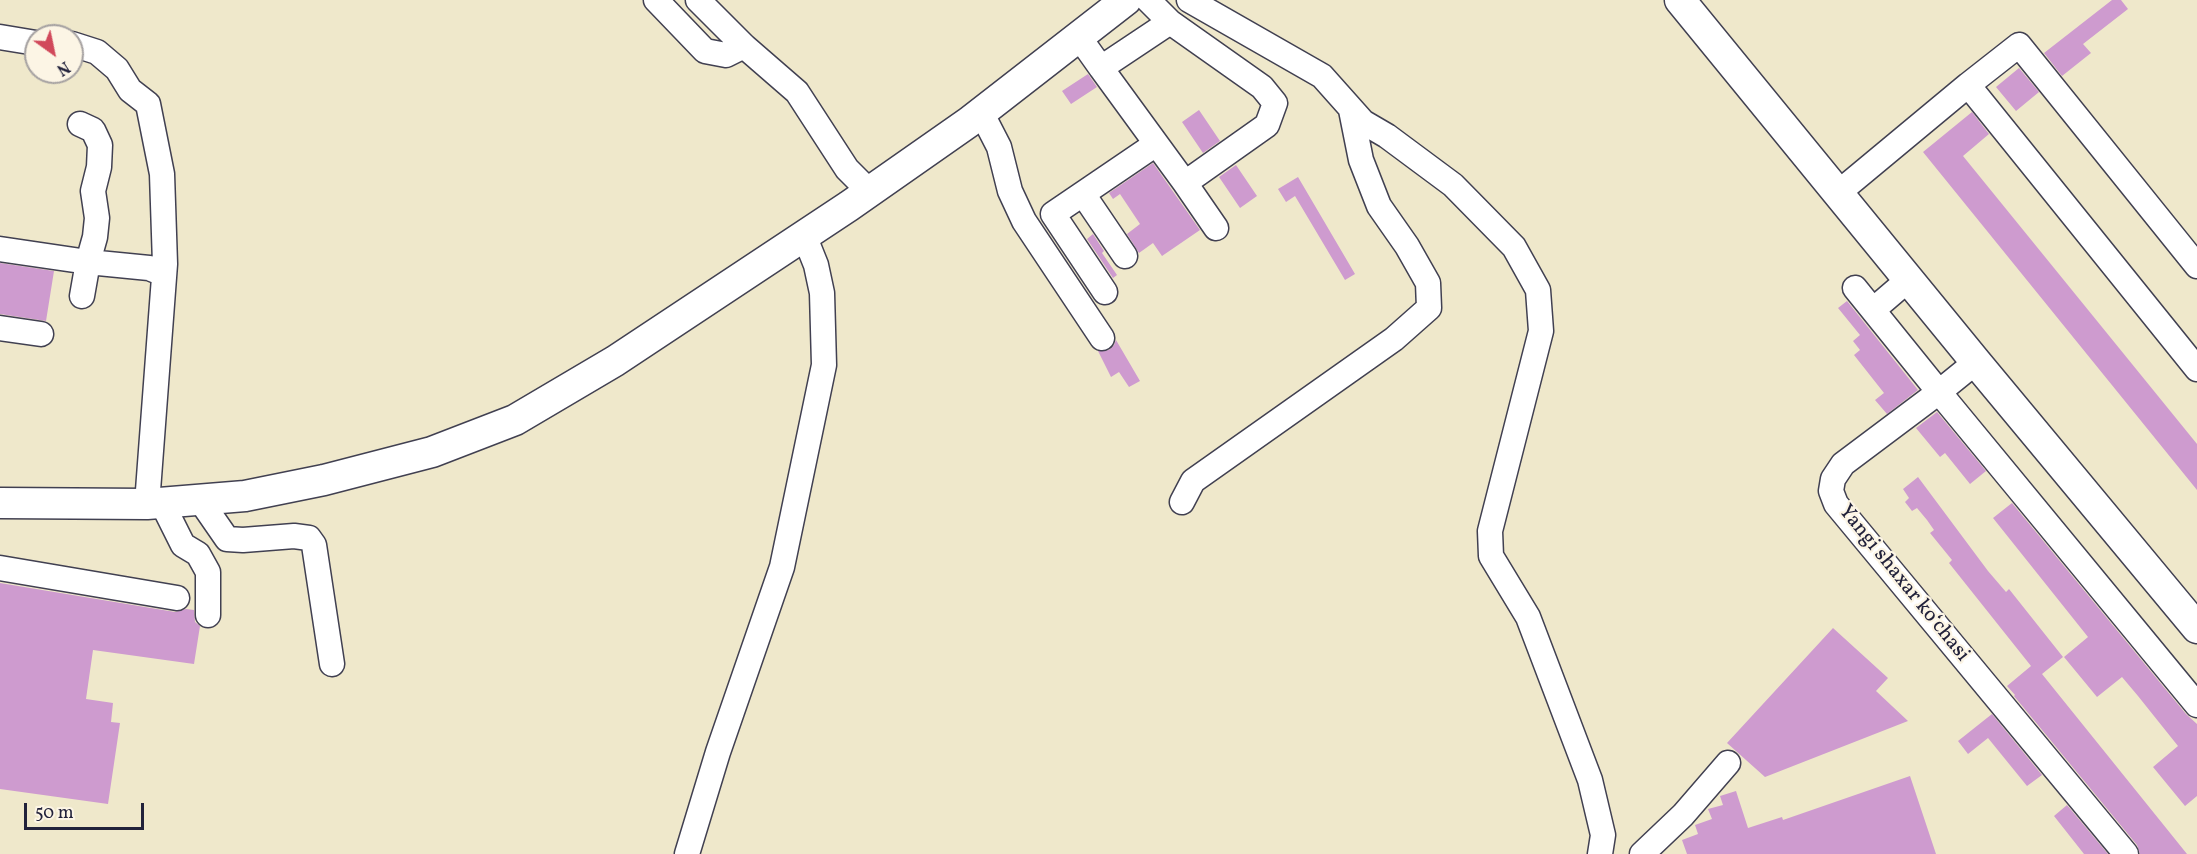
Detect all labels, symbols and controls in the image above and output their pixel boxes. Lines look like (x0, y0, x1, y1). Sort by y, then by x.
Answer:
north arrow (24, 24, 84, 84)
text: N (52, 55, 74, 80)
street label: Yangi shaxar koʻchasi (1832, 500, 1974, 668)
scale bar (27, 791, 147, 829)
text: 50 m (35, 801, 74, 826)

